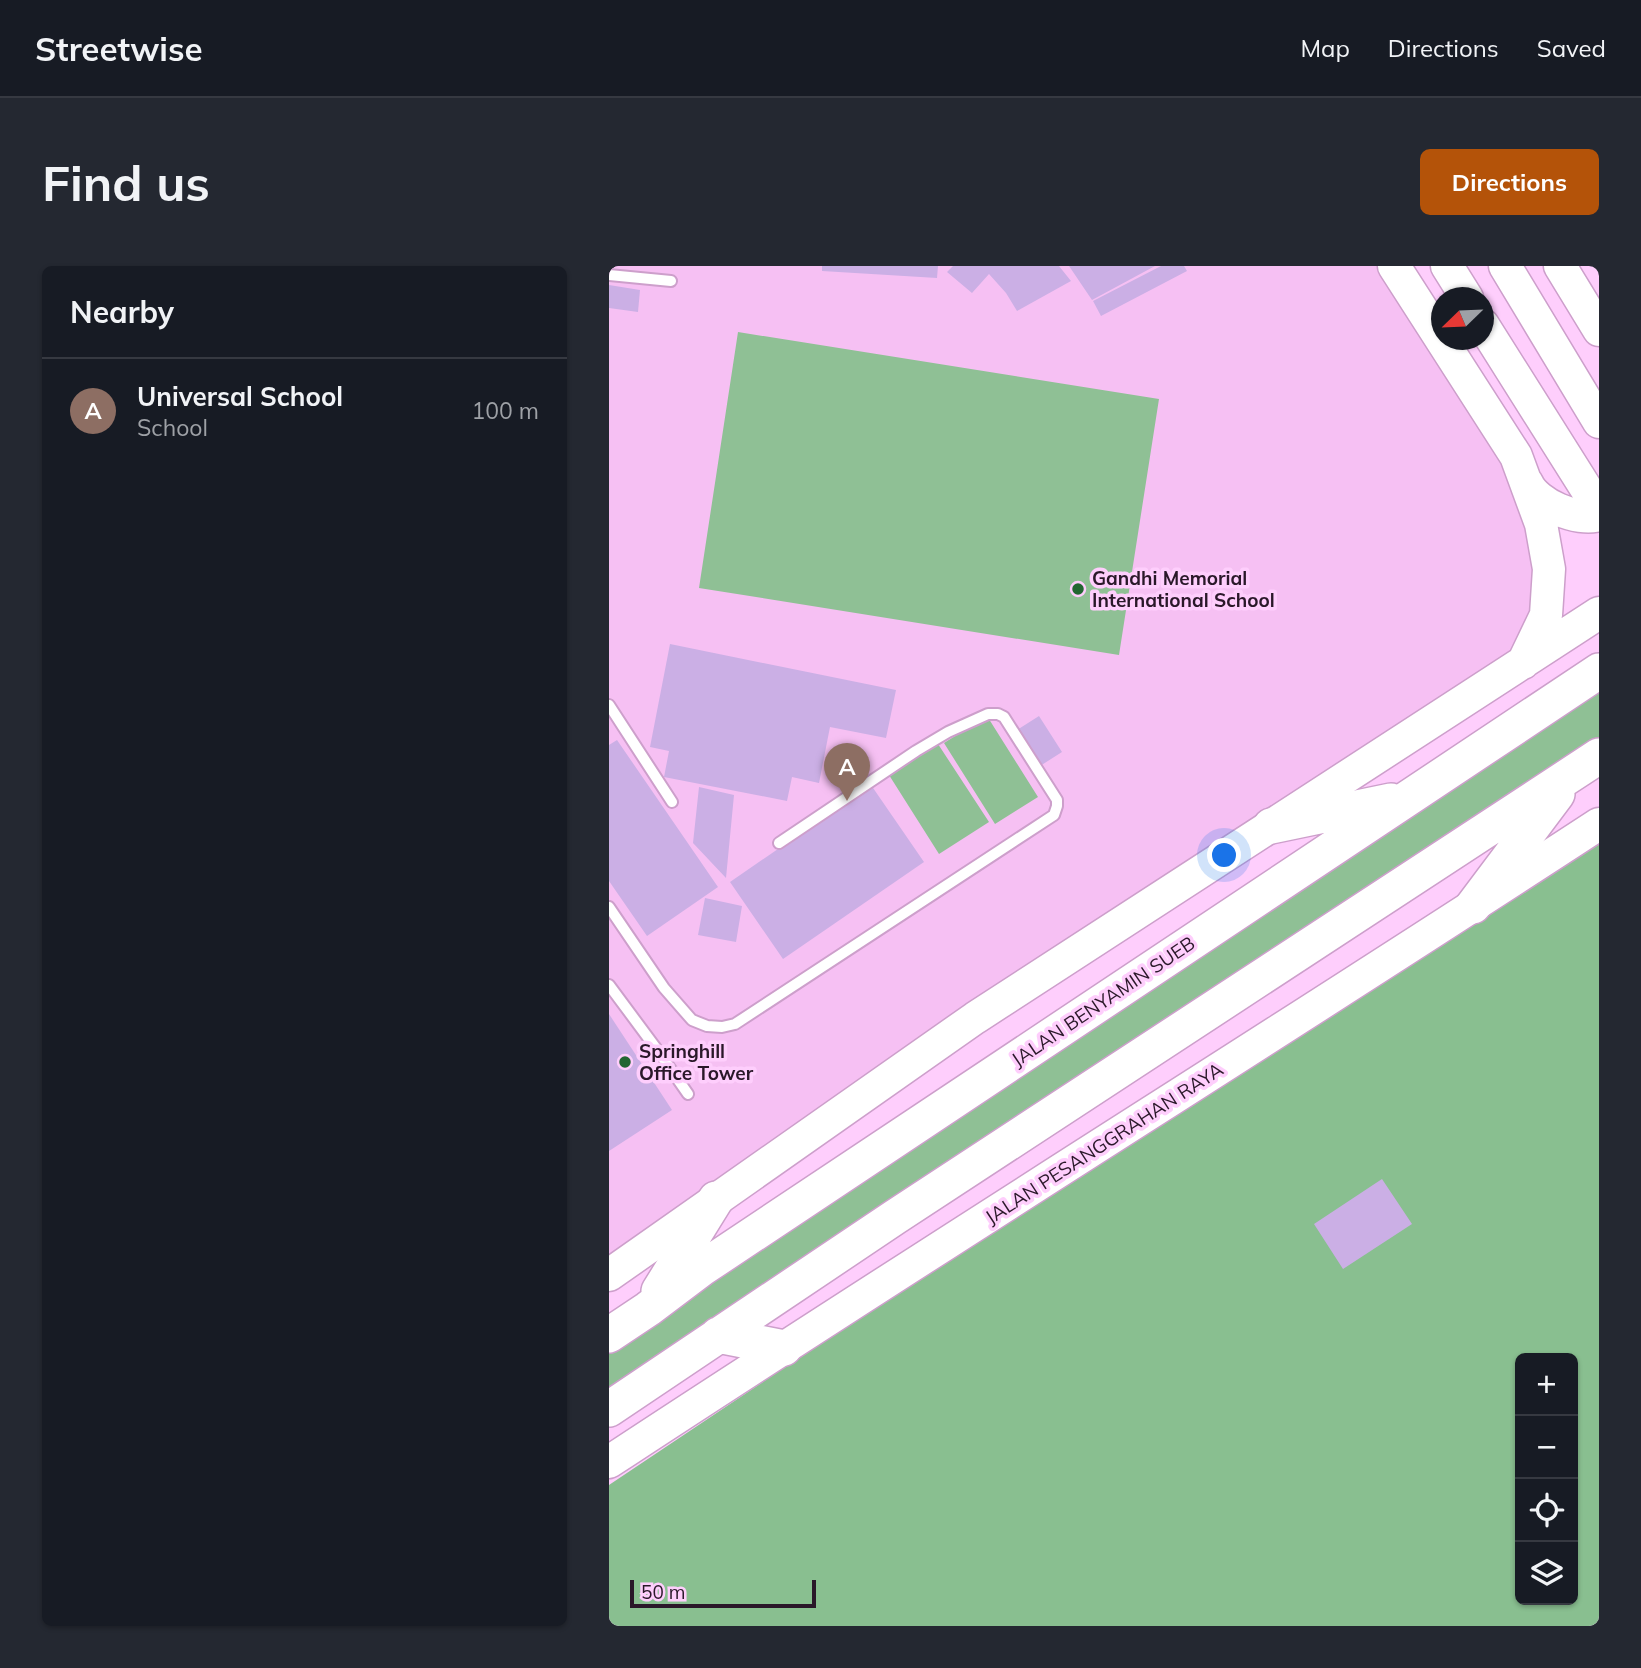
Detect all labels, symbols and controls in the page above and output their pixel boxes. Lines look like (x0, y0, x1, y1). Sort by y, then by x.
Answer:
text: Streetwise (35, 28, 203, 69)
text: Map (1300, 33, 1350, 63)
text: Directions (1388, 33, 1499, 63)
text: Saved (1537, 33, 1606, 63)
button: Directions (1420, 149, 1599, 215)
text: Find us (42, 152, 210, 213)
north arrow (1431, 287, 1494, 350)
text: Nearby (70, 293, 174, 331)
text: Universal School (137, 380, 343, 413)
text: A (84, 396, 102, 425)
text: 100 m (471, 396, 539, 425)
text: School (137, 413, 208, 442)
place label: Gandhi Memorial International School (1092, 566, 1275, 612)
marker: Gandhi Memorial International School (1070, 581, 1086, 597)
pin: A (824, 743, 870, 801)
your location (1207, 838, 1241, 872)
street label: JALAN BENYAMIN SUEB (1007, 931, 1199, 1071)
place label: Springhill Office Tower (639, 1039, 754, 1085)
marker: Springhill Office Tower (617, 1054, 633, 1070)
street label: JALAN PESANGGRAHAN RAYA (981, 1057, 1228, 1229)
map controls (1515, 1353, 1578, 1605)
button: + (1515, 1353, 1578, 1416)
button: − (1515, 1416, 1578, 1479)
button: locate (1515, 1479, 1578, 1542)
button: layers (1515, 1542, 1578, 1605)
scale bar (630, 1577, 815, 1609)
text: 50 m (641, 1580, 685, 1604)

